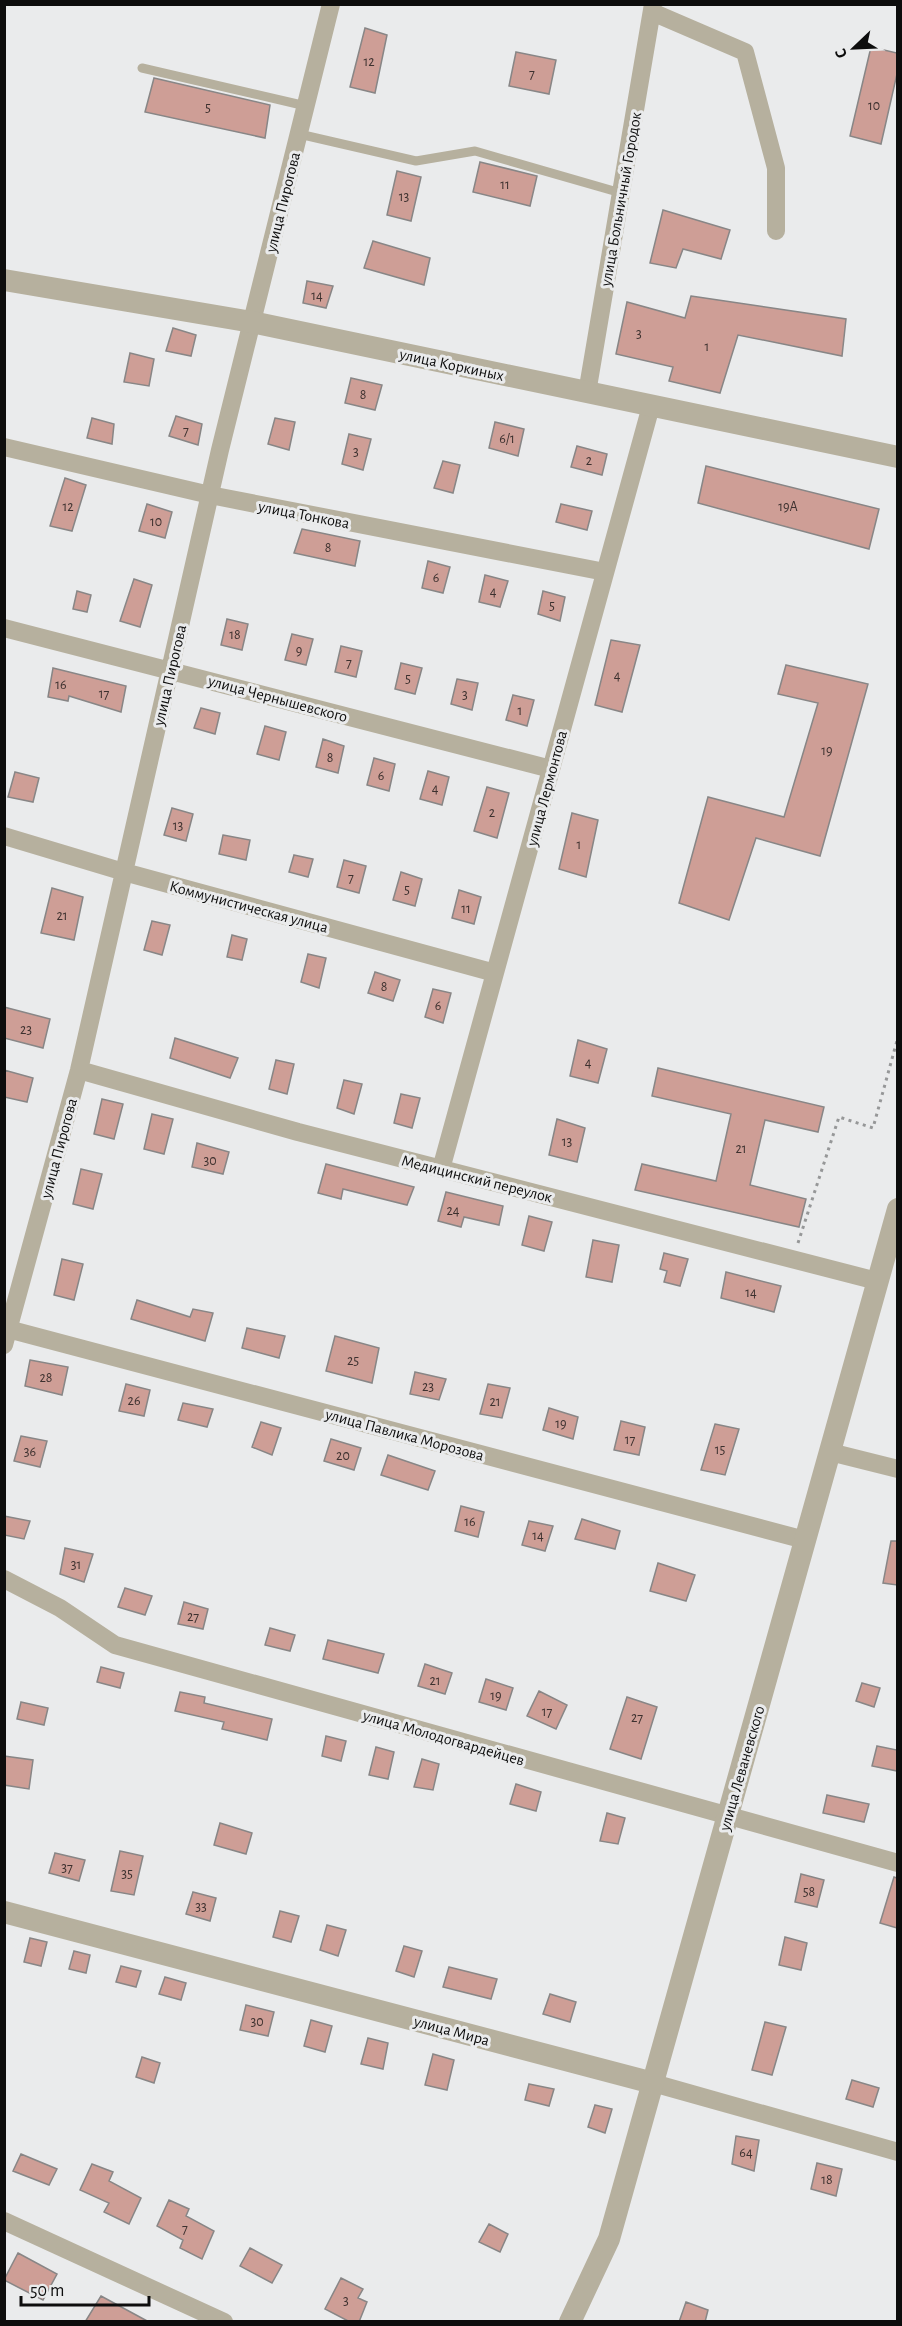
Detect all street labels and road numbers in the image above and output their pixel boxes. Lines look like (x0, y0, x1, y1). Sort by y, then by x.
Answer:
street label: улица Больничный Городок (598, 110, 645, 289)
street label: улица Пирогова (263, 150, 304, 255)
street label: улица Коркиных (397, 346, 506, 385)
street label: улица Тонкова (256, 498, 351, 533)
street label: улица Пирогова (150, 623, 190, 728)
street label: улица Чернышевского (205, 672, 349, 726)
street label: улица Лермонтова (524, 729, 571, 849)
street label: Коммунистическая улица (167, 878, 330, 937)
street label: улица Пирогова (38, 1096, 81, 1201)
street label: Медицинский переулок (399, 1152, 554, 1207)
street label: улица Павлика Морозова (323, 1406, 486, 1465)
street label: улица Леваневского (716, 1704, 768, 1834)
street label: улица Молодогвардейцев (360, 1707, 526, 1770)
street label: улица Мира (411, 2013, 491, 2050)

